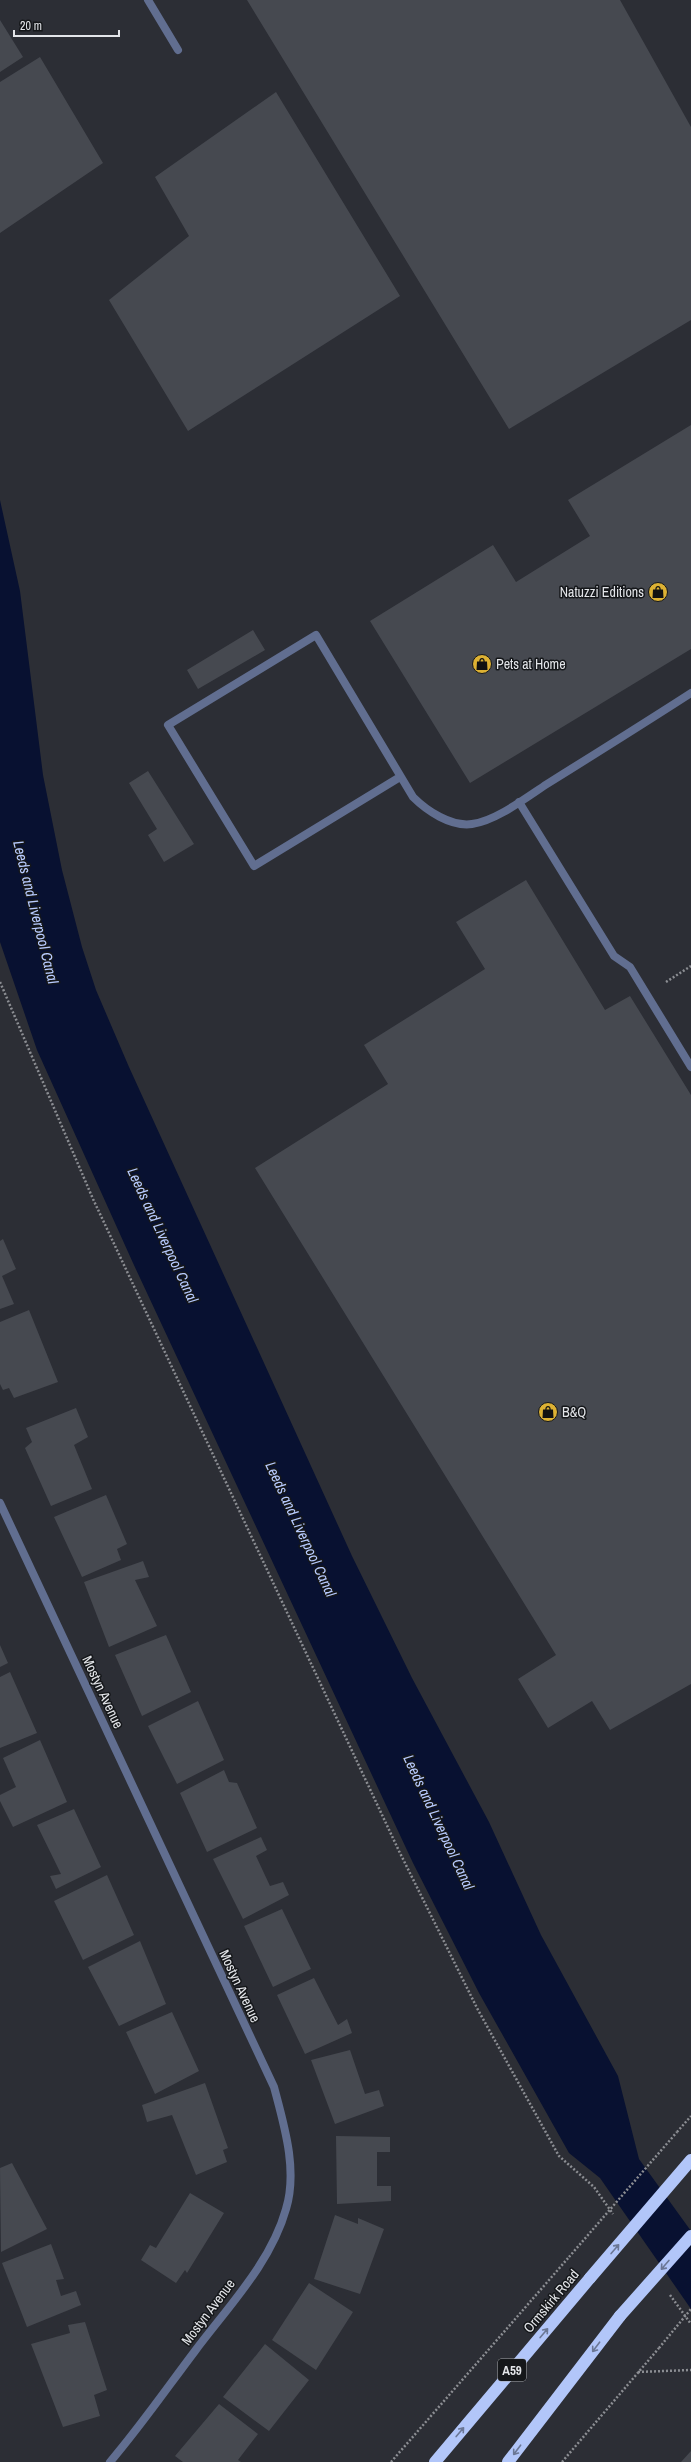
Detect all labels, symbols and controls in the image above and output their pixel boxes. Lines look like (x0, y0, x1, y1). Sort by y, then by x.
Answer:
scale bar (14, 12, 119, 38)
text: 20 m (20, 18, 42, 34)
shop icon: Natuzzi Editions (647, 581, 669, 603)
place label: Natuzzi Editions (560, 583, 644, 601)
shop icon: Pets at Home (471, 653, 493, 675)
place label: Pets at Home (496, 655, 566, 673)
water label: Leeds and Liverpool Canal (8, 838, 64, 986)
water label: Leeds and Liverpool Canal (122, 1164, 204, 1306)
shop icon: B&Q (537, 1401, 559, 1423)
place label: B&Q (562, 1403, 586, 1421)
water label: Leeds and Liverpool Canal (260, 1458, 342, 1600)
street label: Mostyn Avenue (78, 1653, 128, 1731)
water label: Leeds and Liverpool Canal (398, 1751, 480, 1893)
street label: Mostyn Avenue (215, 1947, 265, 2025)
one-way arrow (611, 2243, 620, 2254)
one-way arrow (661, 2260, 670, 2270)
street label: Ormskirk Road (519, 2266, 583, 2336)
street label: Mostyn Avenue (177, 2275, 239, 2349)
one-way arrow (539, 2328, 548, 2338)
one-way arrow (592, 2342, 600, 2353)
road number: A59 (498, 2359, 526, 2381)
one-way arrow (455, 2427, 464, 2438)
one-way arrow (513, 2445, 521, 2456)

